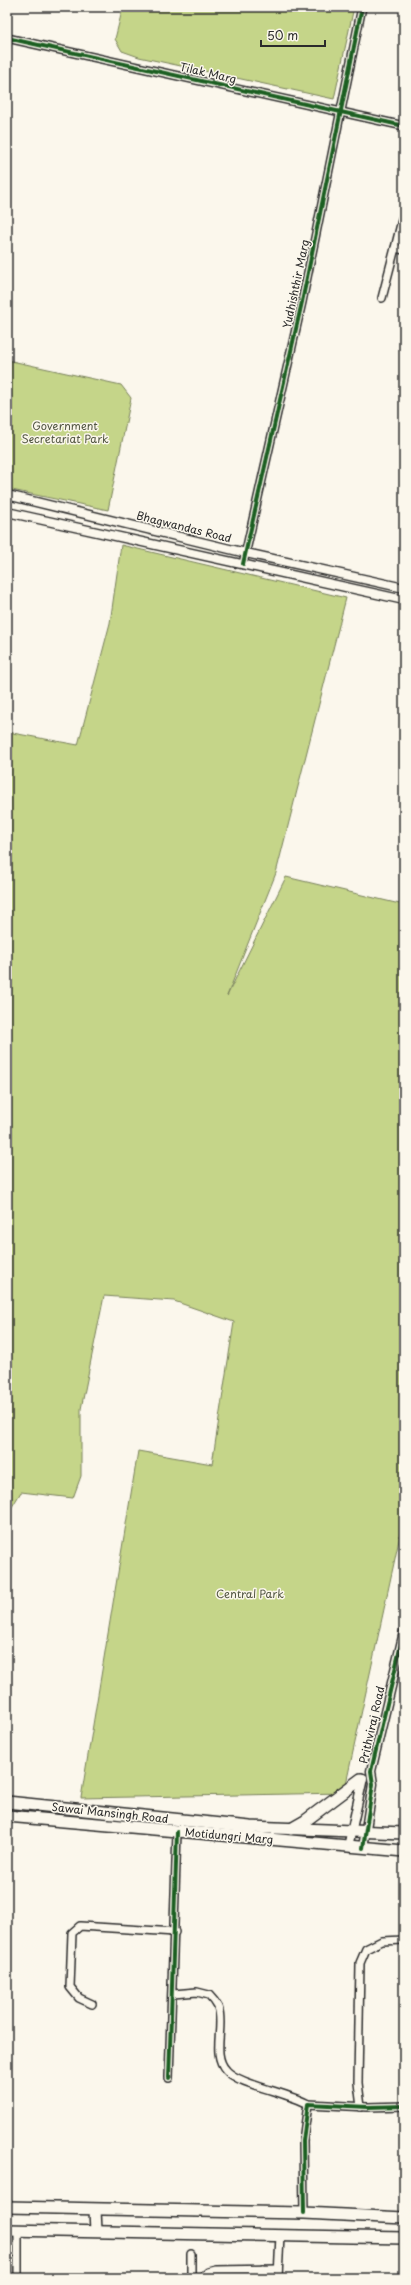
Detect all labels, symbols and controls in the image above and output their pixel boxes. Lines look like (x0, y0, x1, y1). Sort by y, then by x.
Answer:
scale bar (261, 22, 325, 48)
text: 50 m (267, 26, 298, 44)
street label: Tilak Marg (178, 58, 238, 87)
street label: Yudhishthir Marg (278, 238, 313, 330)
park label: Government Secretariat Park (21, 417, 109, 447)
street label: Bhagwandas Road (135, 506, 233, 547)
park label: Central Park (216, 1585, 284, 1602)
street label: Prithviraj Road (354, 1684, 389, 1765)
street label: Sawai Mansingh Road (51, 1798, 169, 1827)
street label: Motidungri Marg (184, 1823, 274, 1848)

